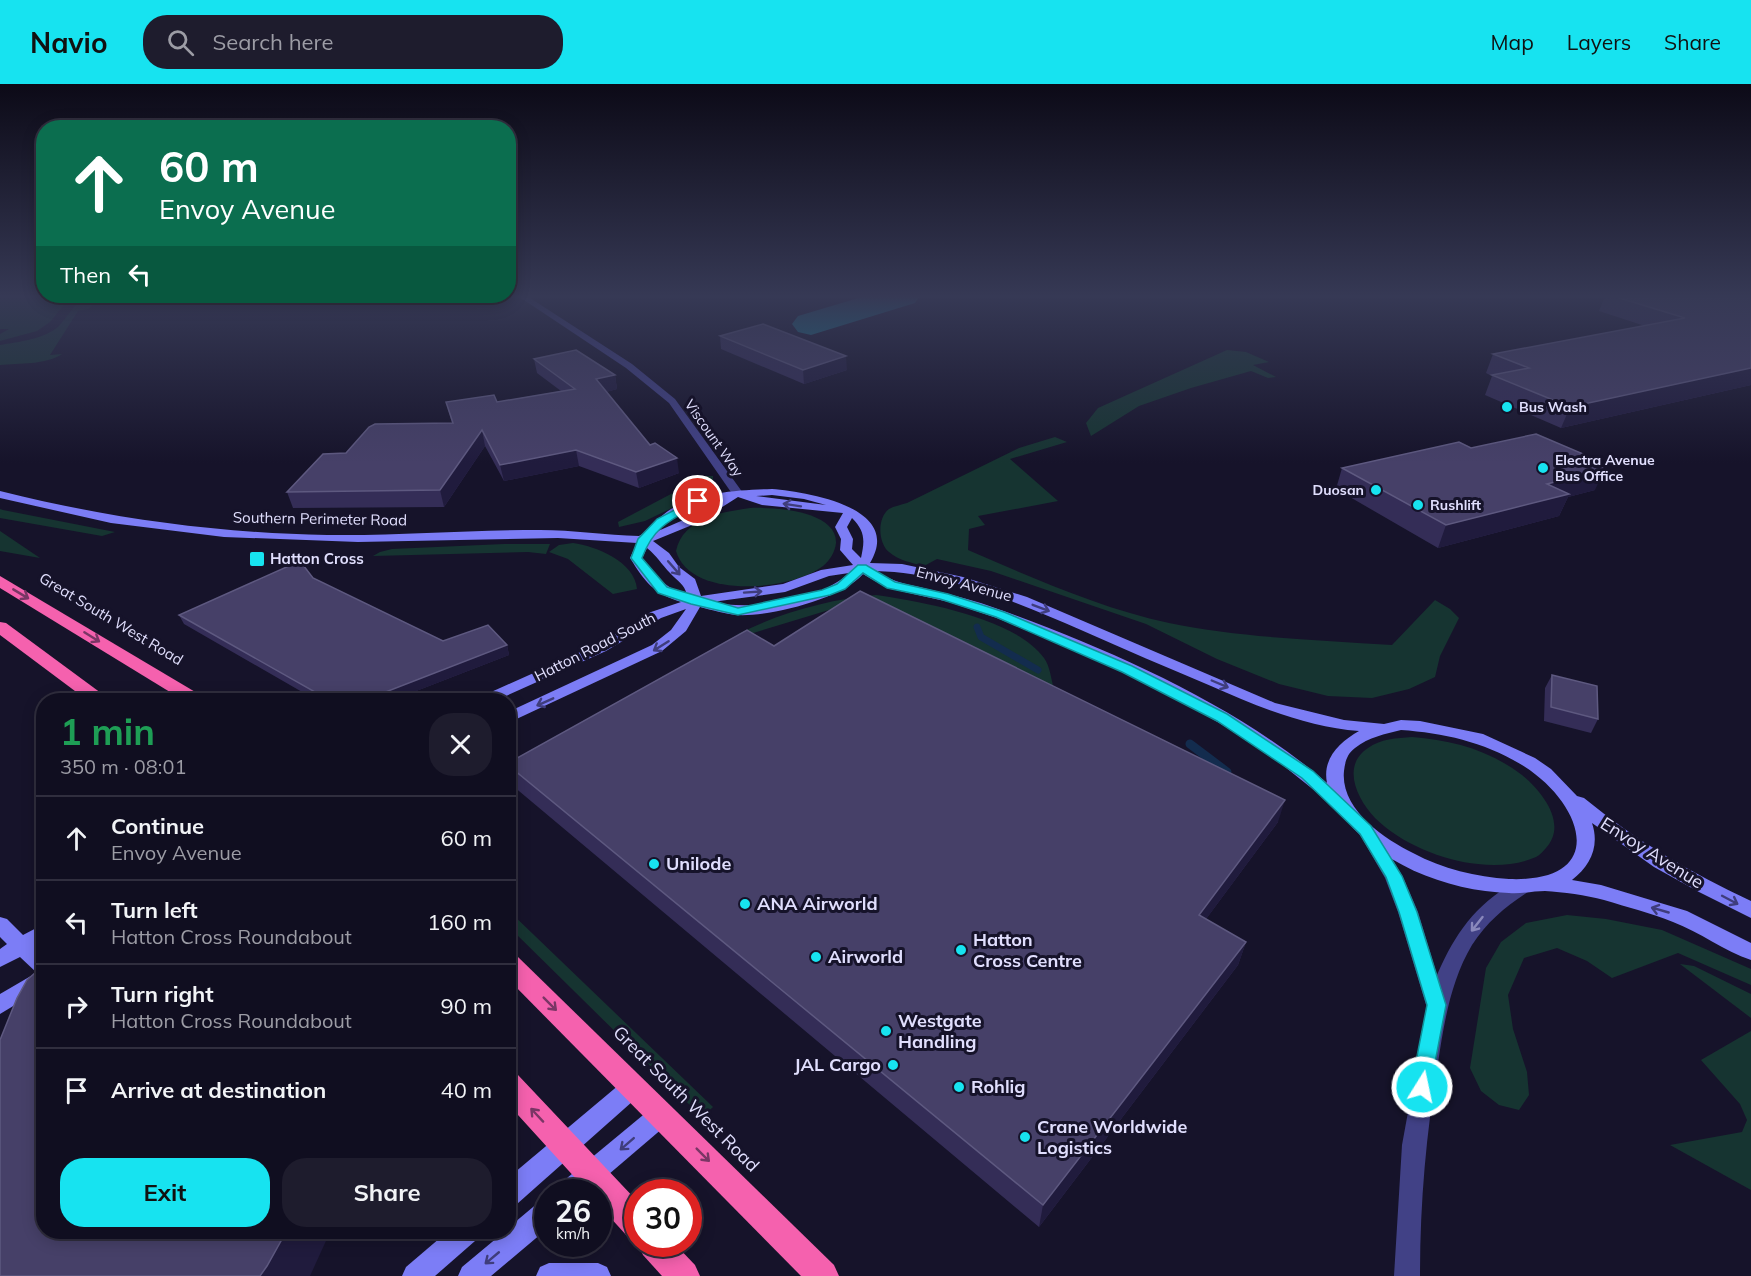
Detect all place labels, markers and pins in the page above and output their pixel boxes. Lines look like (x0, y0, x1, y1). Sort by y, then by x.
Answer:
place label: Bus Wash (1519, 398, 1587, 416)
marker: Bus Wash (1500, 400, 1514, 414)
place label: Electra Avenue Bus Office (1555, 451, 1655, 485)
marker: Electra Avenue Bus Office (1536, 461, 1550, 475)
pin (672, 475, 723, 526)
place label: Duosan (1313, 481, 1364, 499)
marker: Duosan (1369, 483, 1383, 497)
place label: Rushlift (1430, 496, 1482, 514)
marker: Rushlift (1411, 498, 1425, 512)
place label: Hatton Cross (270, 549, 364, 568)
marker: Hatton Cross (248, 550, 266, 568)
place label: Unilode (666, 852, 731, 875)
marker: Unilode (647, 857, 661, 871)
place label: ANA Airworld (757, 892, 878, 915)
marker: ANA Airworld (738, 897, 752, 911)
place label: Hatton Cross Centre (973, 928, 1082, 972)
marker: Hatton Cross Centre (954, 943, 968, 957)
place label: Airworld (828, 945, 903, 968)
marker: Airworld (809, 950, 823, 964)
place label: Westgate Handling (898, 1009, 982, 1053)
marker: Westgate Handling (879, 1024, 893, 1038)
place label: JAL Cargo (794, 1053, 881, 1076)
marker: JAL Cargo (886, 1058, 900, 1072)
place label: Rohlig (971, 1075, 1026, 1098)
marker: Rohlig (952, 1080, 966, 1094)
place label: Crane Worldwide Logistics (1037, 1115, 1188, 1159)
marker: Crane Worldwide Logistics (1018, 1130, 1032, 1144)

